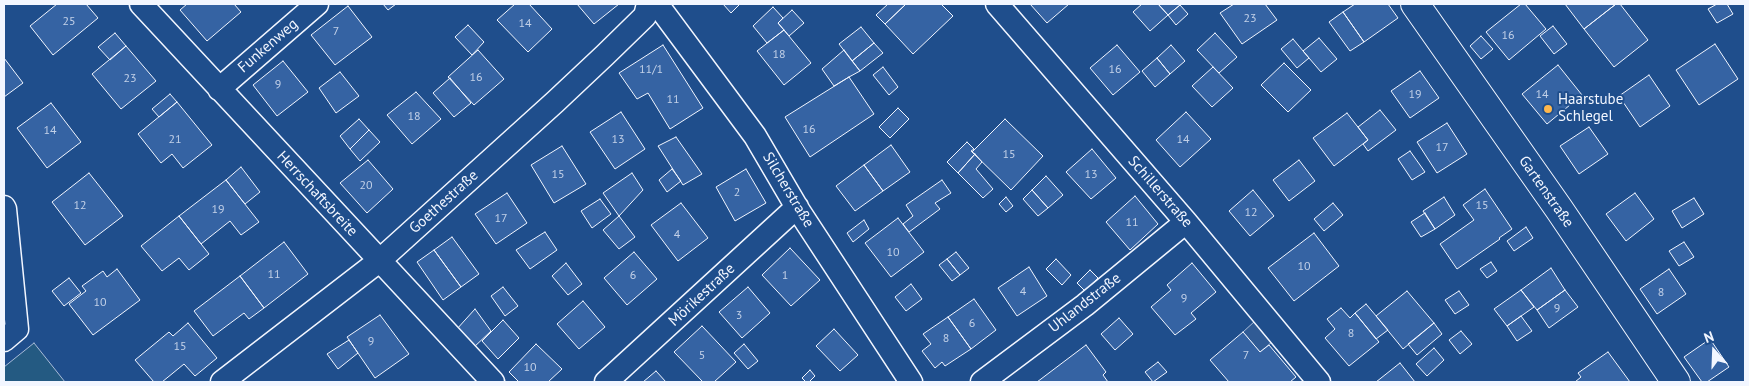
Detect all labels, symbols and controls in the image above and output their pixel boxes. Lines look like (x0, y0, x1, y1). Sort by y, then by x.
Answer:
house number: 23 (1243, 12, 1257, 26)
house number: 25 (62, 15, 76, 29)
street label: Funkenweg (234, 15, 302, 77)
house number: 14 (518, 17, 532, 31)
house number: 7 (333, 25, 339, 39)
house number: 16 (1501, 29, 1515, 43)
house number: 18 (772, 48, 786, 62)
house number: 11/1 (639, 63, 663, 77)
house number: 16 (1108, 63, 1122, 77)
house number: 16 (469, 71, 483, 85)
house number: 23 (123, 72, 137, 86)
house number: 9 (275, 78, 281, 92)
house number: 19 (1408, 88, 1422, 102)
house number: 14 (1535, 88, 1549, 102)
place label: Haarstube Schlegel (1558, 91, 1623, 126)
house number: 11 (666, 93, 680, 107)
marker: Haarstube Schlegel (1542, 103, 1554, 115)
house number: 18 (407, 110, 421, 124)
house number: 16 (802, 123, 816, 137)
house number: 14 (43, 124, 57, 138)
house number: 21 (168, 133, 182, 147)
house number: 13 (611, 133, 625, 147)
house number: 14 (1176, 133, 1190, 147)
house number: 17 (1435, 141, 1449, 155)
street label: Herrschaftsbreite (273, 148, 361, 240)
house number: 15 (1002, 148, 1016, 162)
street label: Silcherstraße (759, 149, 817, 231)
street label: Schillerstraße (1124, 153, 1196, 231)
street label: Gartenstraße (1515, 153, 1577, 231)
street label: Goethestraße (406, 166, 482, 238)
house number: 15 (551, 168, 565, 182)
house number: 13 (1084, 168, 1098, 182)
house number: 20 (359, 179, 373, 193)
house number: 2 (734, 186, 740, 200)
house number: 12 (73, 199, 87, 213)
house number: 15 (1475, 199, 1489, 213)
house number: 19 (211, 203, 225, 217)
house number: 12 (1244, 206, 1258, 220)
house number: 17 (494, 212, 508, 226)
house number: 11 (1125, 216, 1139, 230)
house number: 4 (674, 228, 680, 242)
house number: 10 (886, 246, 900, 260)
street label: Mörikestraße (665, 260, 739, 330)
house number: 10 (1297, 260, 1311, 274)
house number: 11 (267, 268, 281, 282)
house number: 6 (630, 269, 636, 283)
house number: 1 (782, 269, 788, 283)
street label: Uhlandstraße (1045, 269, 1125, 337)
house number: 4 (1020, 285, 1026, 299)
house number: 8 (1658, 286, 1664, 300)
house number: 9 (1181, 292, 1187, 306)
house number: 10 (93, 296, 107, 310)
house number: 9 (1554, 302, 1560, 316)
house number: 3 (736, 309, 742, 323)
house number: 6 (969, 317, 975, 331)
north arrow (1689, 326, 1739, 376)
house number: 8 (1348, 327, 1354, 341)
text: N (1701, 327, 1716, 347)
house number: 8 (943, 332, 949, 346)
house number: 9 (368, 335, 374, 349)
house number: 15 (173, 340, 187, 354)
house number: 5 (699, 349, 705, 363)
house number: 7 (1243, 349, 1249, 363)
house number: 10 (523, 361, 537, 375)

